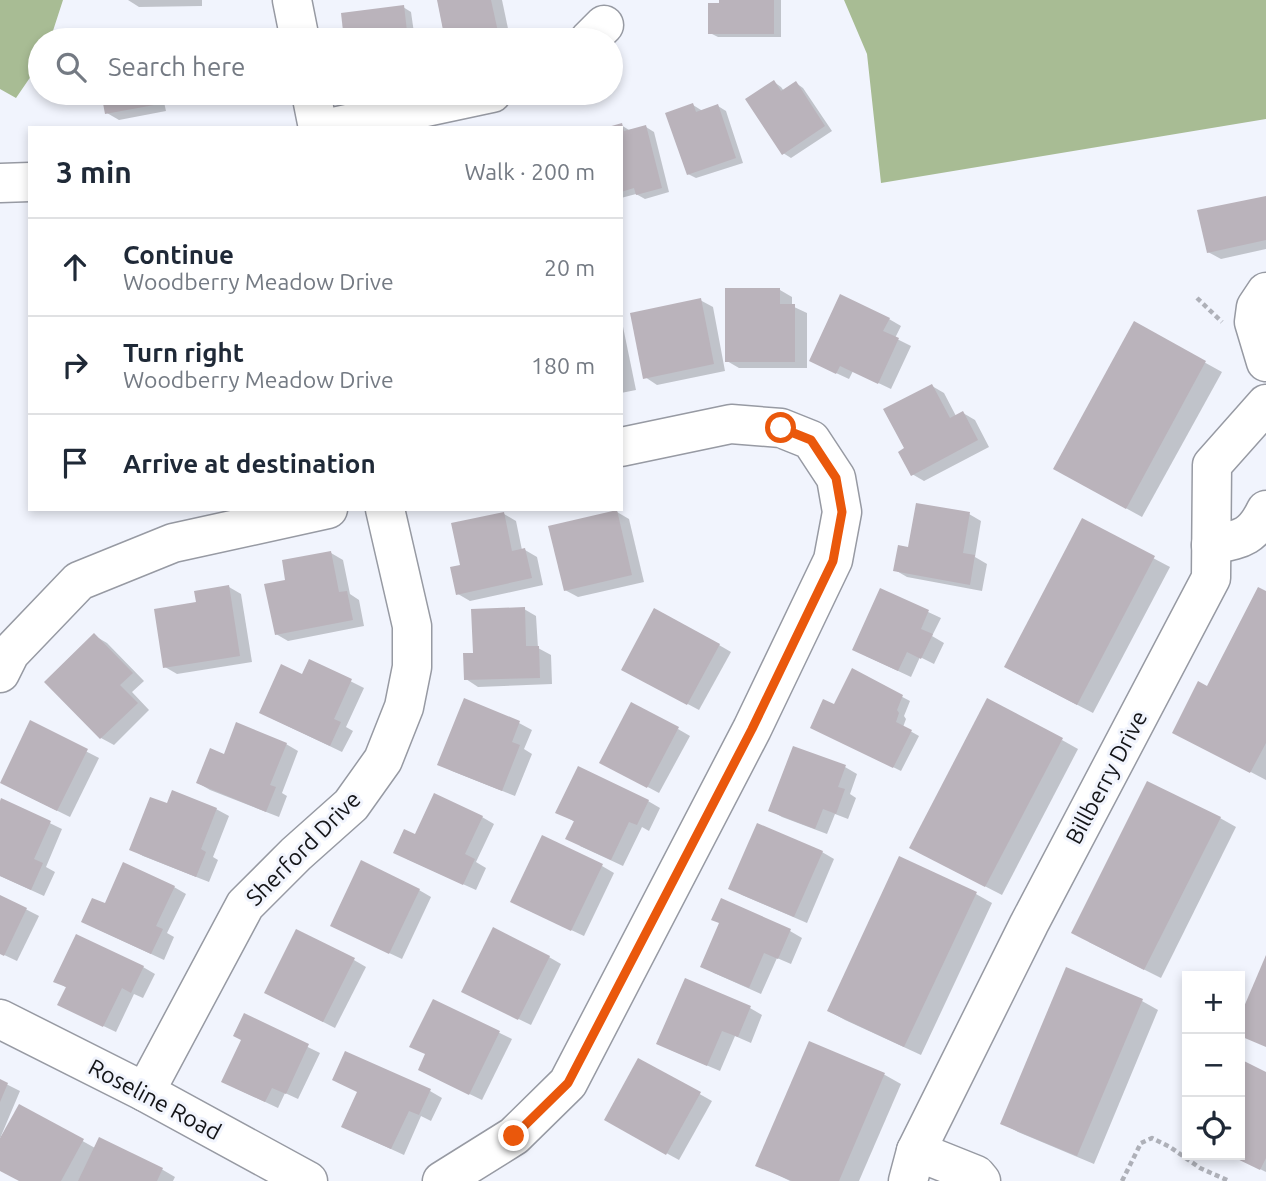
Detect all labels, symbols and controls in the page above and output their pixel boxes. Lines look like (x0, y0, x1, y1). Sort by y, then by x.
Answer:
search box (28, 28, 623, 105)
icon: search (52, 48, 90, 86)
text: Search here (108, 52, 245, 81)
text: 3 min (56, 155, 132, 189)
text: Walk · 200 m (464, 159, 595, 184)
text: Continue (123, 240, 234, 269)
icon: ahead (56, 248, 94, 286)
text: 20 m (544, 255, 595, 280)
text: Woodberry Meadow Drive (123, 269, 394, 294)
text: Turn right (123, 338, 244, 367)
icon: right (56, 346, 94, 384)
text: 180 m (531, 353, 595, 378)
text: Woodberry Meadow Drive (123, 367, 394, 392)
route start (765, 412, 796, 443)
icon: arrive (56, 444, 94, 482)
text: Arrive at destination (123, 449, 376, 478)
street label: Billberry Drive (1060, 706, 1152, 848)
street label: Sherford Drive (241, 786, 365, 910)
map controls (1182, 971, 1245, 1160)
button: + (1182, 971, 1245, 1034)
button: − (1182, 1034, 1245, 1097)
street label: Roseline Road (85, 1054, 225, 1144)
button: locate (1182, 1097, 1245, 1160)
route end (498, 1120, 529, 1151)

